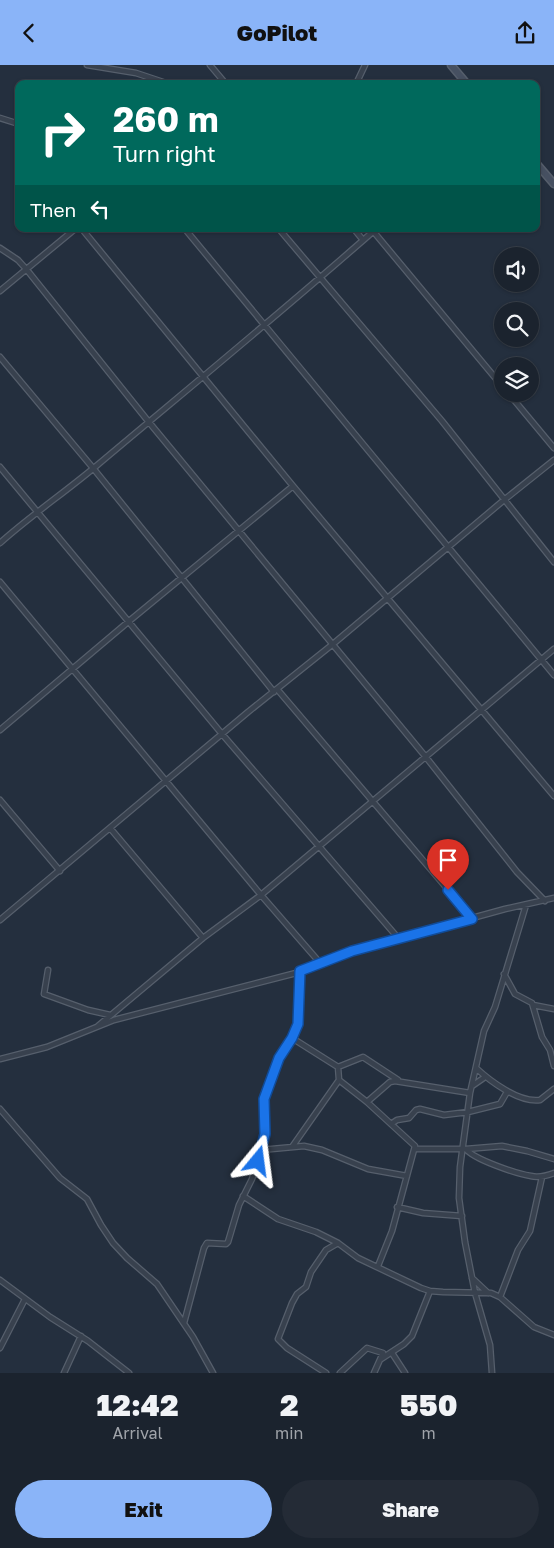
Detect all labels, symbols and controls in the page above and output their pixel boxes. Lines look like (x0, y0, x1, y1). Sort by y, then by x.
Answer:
icon: back (15, 19, 43, 47)
text: GoPilot (237, 19, 317, 46)
icon: share (511, 19, 539, 47)
text: 260 m (113, 98, 219, 140)
icon: right (30, 100, 95, 165)
text: Turn right (113, 140, 216, 167)
icon: left (86, 195, 114, 223)
text: Then (30, 198, 76, 221)
map controls (494, 247, 539, 402)
button: sound (494, 247, 539, 292)
button: search (494, 302, 539, 347)
button: layers (494, 357, 539, 402)
pin (427, 839, 469, 890)
icon: arrive (434, 846, 462, 874)
position arrow (231, 1134, 283, 1186)
text: 12:42 (97, 1387, 179, 1423)
text: 2 (280, 1387, 298, 1423)
text: 550 (400, 1387, 457, 1423)
text: Arrival (112, 1423, 163, 1443)
text: min (275, 1423, 303, 1443)
text: m (422, 1423, 436, 1443)
button: Exit (15, 1480, 272, 1538)
button: Share (282, 1480, 539, 1538)

